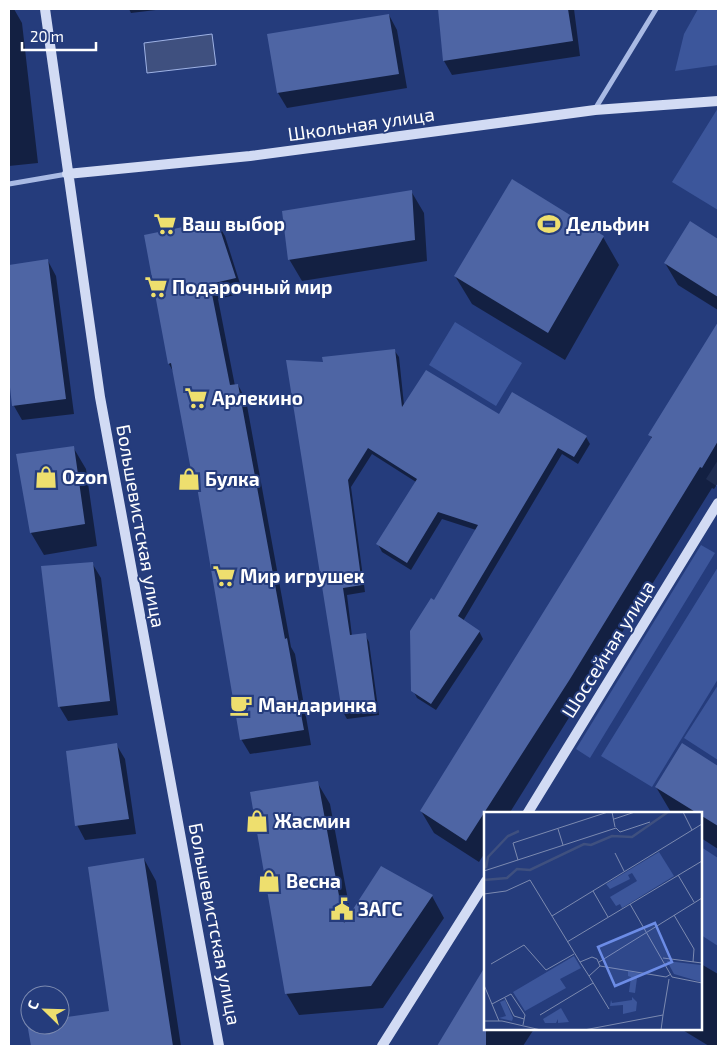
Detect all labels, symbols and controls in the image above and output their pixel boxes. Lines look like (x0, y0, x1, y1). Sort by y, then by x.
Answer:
scale bar (22, 20, 96, 52)
text: 20 m (30, 27, 64, 45)
street label: Школьная улица (286, 102, 436, 146)
supermarket icon: Ваш выбор (152, 211, 178, 237)
sports icon: Дельфин (536, 211, 562, 237)
place label: Ваш выбор (182, 212, 285, 235)
place label: Дельфин (566, 212, 650, 235)
supermarket icon: Подарочный мир (143, 274, 169, 300)
place label: Подарочный мир (172, 275, 333, 298)
supermarket icon: Арлекино (183, 385, 209, 411)
place label: Арлекино (212, 386, 303, 409)
street label: Большевистская улица (111, 422, 171, 630)
shop icon: Ozon (33, 464, 59, 490)
place label: Ozon (62, 465, 108, 488)
shop icon: Булка (176, 466, 202, 492)
place label: Булка (205, 467, 260, 490)
supermarket icon: Мир игрушек (211, 563, 237, 589)
place label: Мир игрушек (240, 564, 365, 587)
street label: Шоссейная улица (556, 576, 660, 722)
cafe icon: Мандаринка (228, 692, 254, 718)
place label: Мандаринка (258, 693, 377, 716)
shop icon: Жасмин (244, 808, 270, 834)
place label: Жасмин (274, 809, 350, 832)
inset map (484, 812, 702, 1030)
street label: Большевистская улица (184, 821, 246, 1027)
shop icon: Весна (256, 868, 282, 894)
place label: Весна (286, 869, 341, 892)
public building icon: ЗАГС (329, 896, 355, 922)
place label: ЗАГС (358, 897, 402, 920)
north arrow (20, 985, 70, 1035)
text: С (23, 998, 42, 1012)

